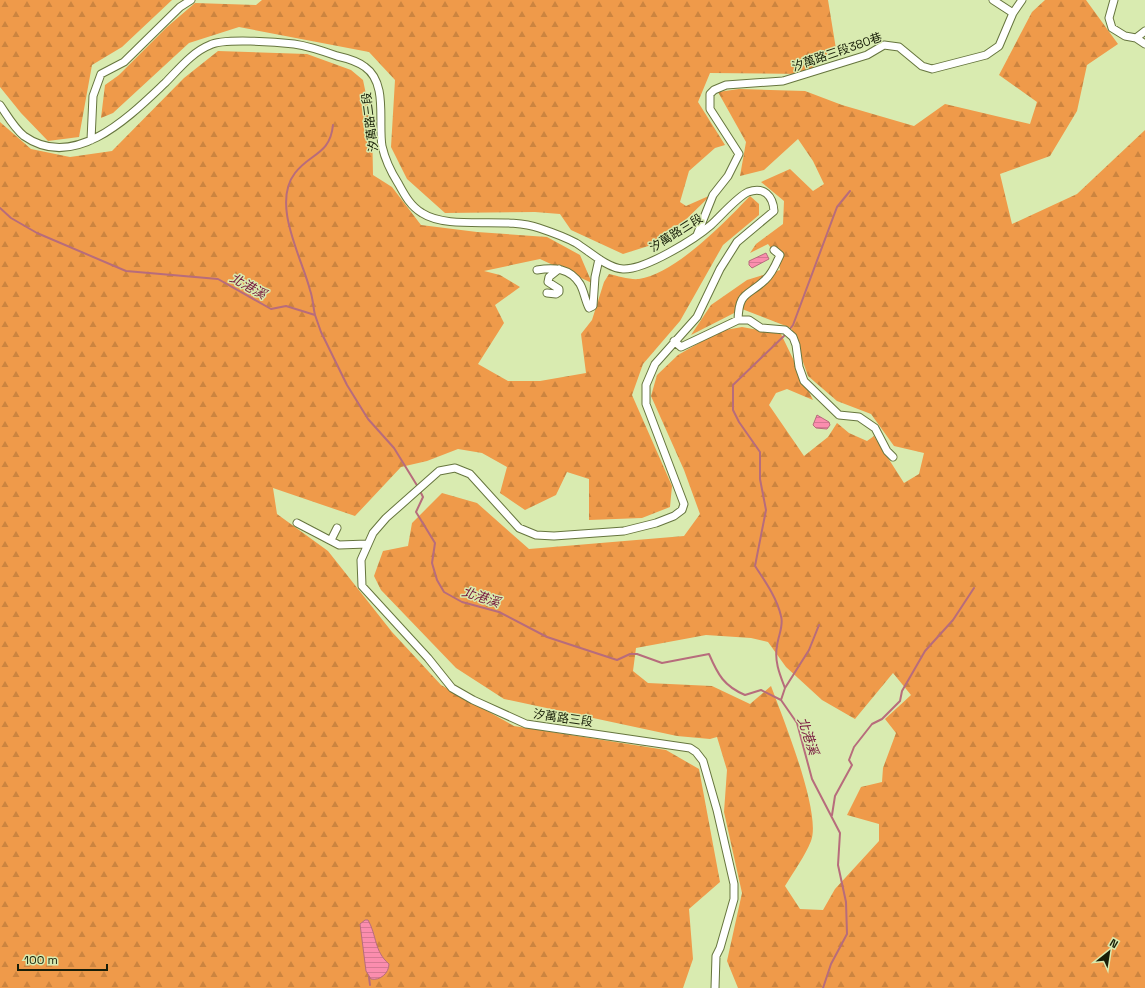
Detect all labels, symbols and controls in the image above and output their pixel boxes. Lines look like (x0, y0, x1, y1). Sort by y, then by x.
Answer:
street label: 汐萬路三段380巷 (790, 29, 884, 75)
street label: 汐萬路三段 (358, 91, 382, 153)
street label: 汐萬路三段 (646, 210, 706, 256)
water label: 北港溪 (227, 269, 271, 304)
water label: 北港溪 (460, 583, 504, 612)
street label: 汐萬路三段 (532, 706, 594, 730)
water label: 北港溪 (794, 715, 823, 759)
north arrow (1089, 932, 1129, 972)
text: N (1107, 935, 1121, 951)
scale bar (18, 946, 107, 972)
text: 100 m (24, 952, 58, 968)

